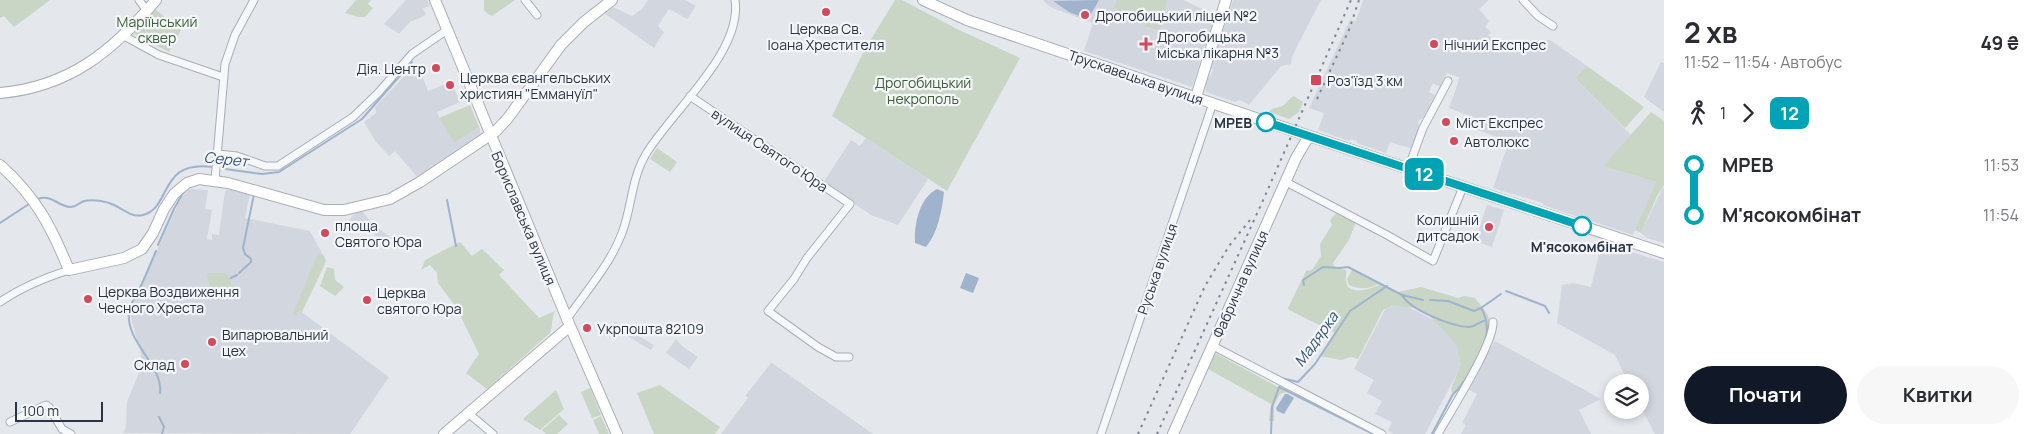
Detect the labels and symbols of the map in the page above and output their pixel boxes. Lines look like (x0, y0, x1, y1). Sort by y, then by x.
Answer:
marker: Церква Св. Іоана Хрестителя (820, 6, 832, 18)
place label: Дрогобицький ліцей №2 (1095, 6, 1257, 25)
marker: Дрогобицький ліцей №2 (1079, 9, 1091, 21)
park label: Маріїнський сквер (117, 12, 197, 47)
place label: Церква Св. Іоана Хрестителя (768, 19, 884, 54)
place label: Дрогобицька міська лікарня №3 (1157, 27, 1279, 62)
place label: Нічний Експрес (1444, 35, 1546, 54)
marker: Дрогобицька міська лікарня №3 (1139, 37, 1153, 51)
marker: Нічний Експрес (1428, 38, 1440, 50)
street label: Трускавецька вулиця (1066, 45, 1206, 109)
place label: Дія. Центр (356, 59, 426, 78)
marker: Дія. Центр (430, 62, 442, 74)
place label: Церква євангельських християн "Еммануїл" (460, 68, 611, 103)
place label: Роз'їзд 3 км (1327, 71, 1403, 90)
park label: Дрогобицький некрополь (875, 73, 971, 108)
marker: Роз'їзд 3 км (1309, 73, 1323, 87)
marker: Церква євангельських християн "Еммануїл" (444, 79, 456, 91)
street label: вулиця Святого Юра (708, 104, 832, 196)
marker: МРЕВ (1256, 112, 1276, 132)
place label: МРЕВ (1214, 113, 1252, 132)
place label: Міст Експрес (1456, 113, 1543, 132)
marker: Міст Експрес (1440, 116, 1452, 128)
place label: Автолюкс (1464, 132, 1530, 151)
marker: Автолюкс (1448, 135, 1460, 147)
water label: Серет (203, 146, 252, 172)
street label: Бориславська вулиця (487, 148, 561, 288)
line badge: 12 (1402, 158, 1446, 190)
place label: Колишній дитсадок (1417, 210, 1480, 245)
place label: площа Святого Юра (335, 216, 422, 251)
marker: М'ясокомбінат (1572, 216, 1592, 236)
street label: Руська вулиця (1132, 221, 1182, 317)
marker: Колишній дитсадок (1483, 221, 1495, 233)
marker: площа Святого Юра (319, 227, 331, 239)
street label: Фабрична вулиця (1208, 227, 1272, 341)
place label: М'ясокомбінат (1531, 237, 1634, 256)
place label: Церква Воздвиження Чесного Хреста (98, 282, 239, 317)
place label: Церква святого Юра (377, 283, 462, 318)
marker: Церква Воздвиження Чесного Хреста (82, 293, 94, 305)
marker: Церква святого Юра (361, 294, 373, 306)
water label: Мадярка (1289, 307, 1343, 371)
place label: Укрпошта 82109 (597, 319, 704, 338)
marker: Укрпошта 82109 (581, 322, 593, 334)
place label: Випарювальний цех (222, 325, 328, 360)
marker: Випарювальний цех (206, 336, 218, 348)
place label: Склад (134, 355, 175, 374)
marker: Склад (179, 358, 191, 370)
scale bar (15, 399, 102, 422)

